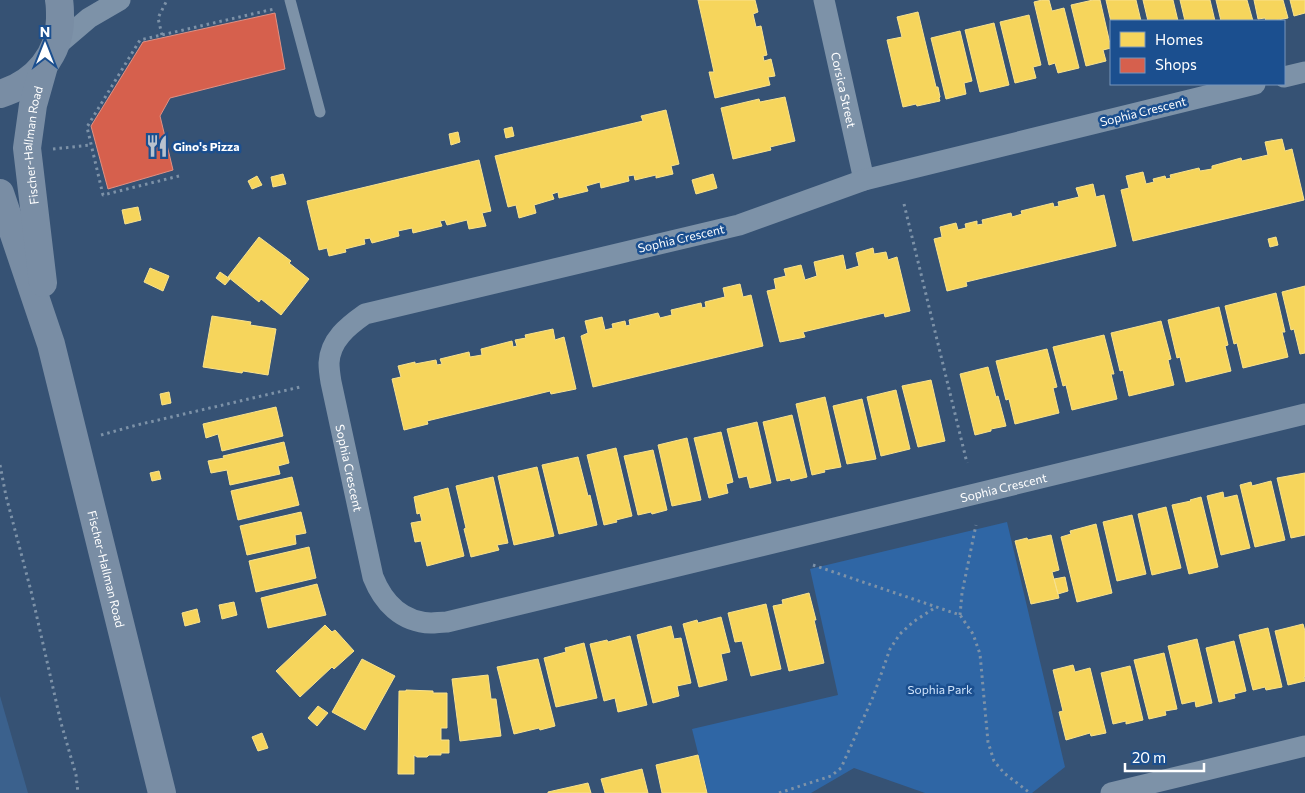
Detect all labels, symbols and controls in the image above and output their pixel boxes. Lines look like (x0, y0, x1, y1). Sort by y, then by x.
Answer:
north arrow (20, 20, 70, 70)
legend (1110, 20, 1285, 85)
text: N (40, 23, 50, 40)
text: Homes (1155, 30, 1203, 48)
street label: Corsica Street (829, 51, 859, 129)
text: Shops (1155, 55, 1197, 73)
street label: Fischer-Hallman Road (20, 84, 45, 205)
street label: Sophia Crescent (1098, 93, 1188, 128)
restaurant icon: Gino's Pizza (144, 133, 170, 159)
place label: Gino's Pizza (173, 139, 240, 153)
street label: Sophia Crescent (636, 221, 726, 255)
street label: Sophia Crescent (333, 423, 366, 513)
street label: Sophia Crescent (959, 470, 1048, 504)
street label: Fischer-Hallman Road (85, 509, 128, 629)
park label: Sophia Park (908, 682, 973, 696)
scale bar (1125, 740, 1204, 772)
text: 20 m (1132, 748, 1166, 766)

